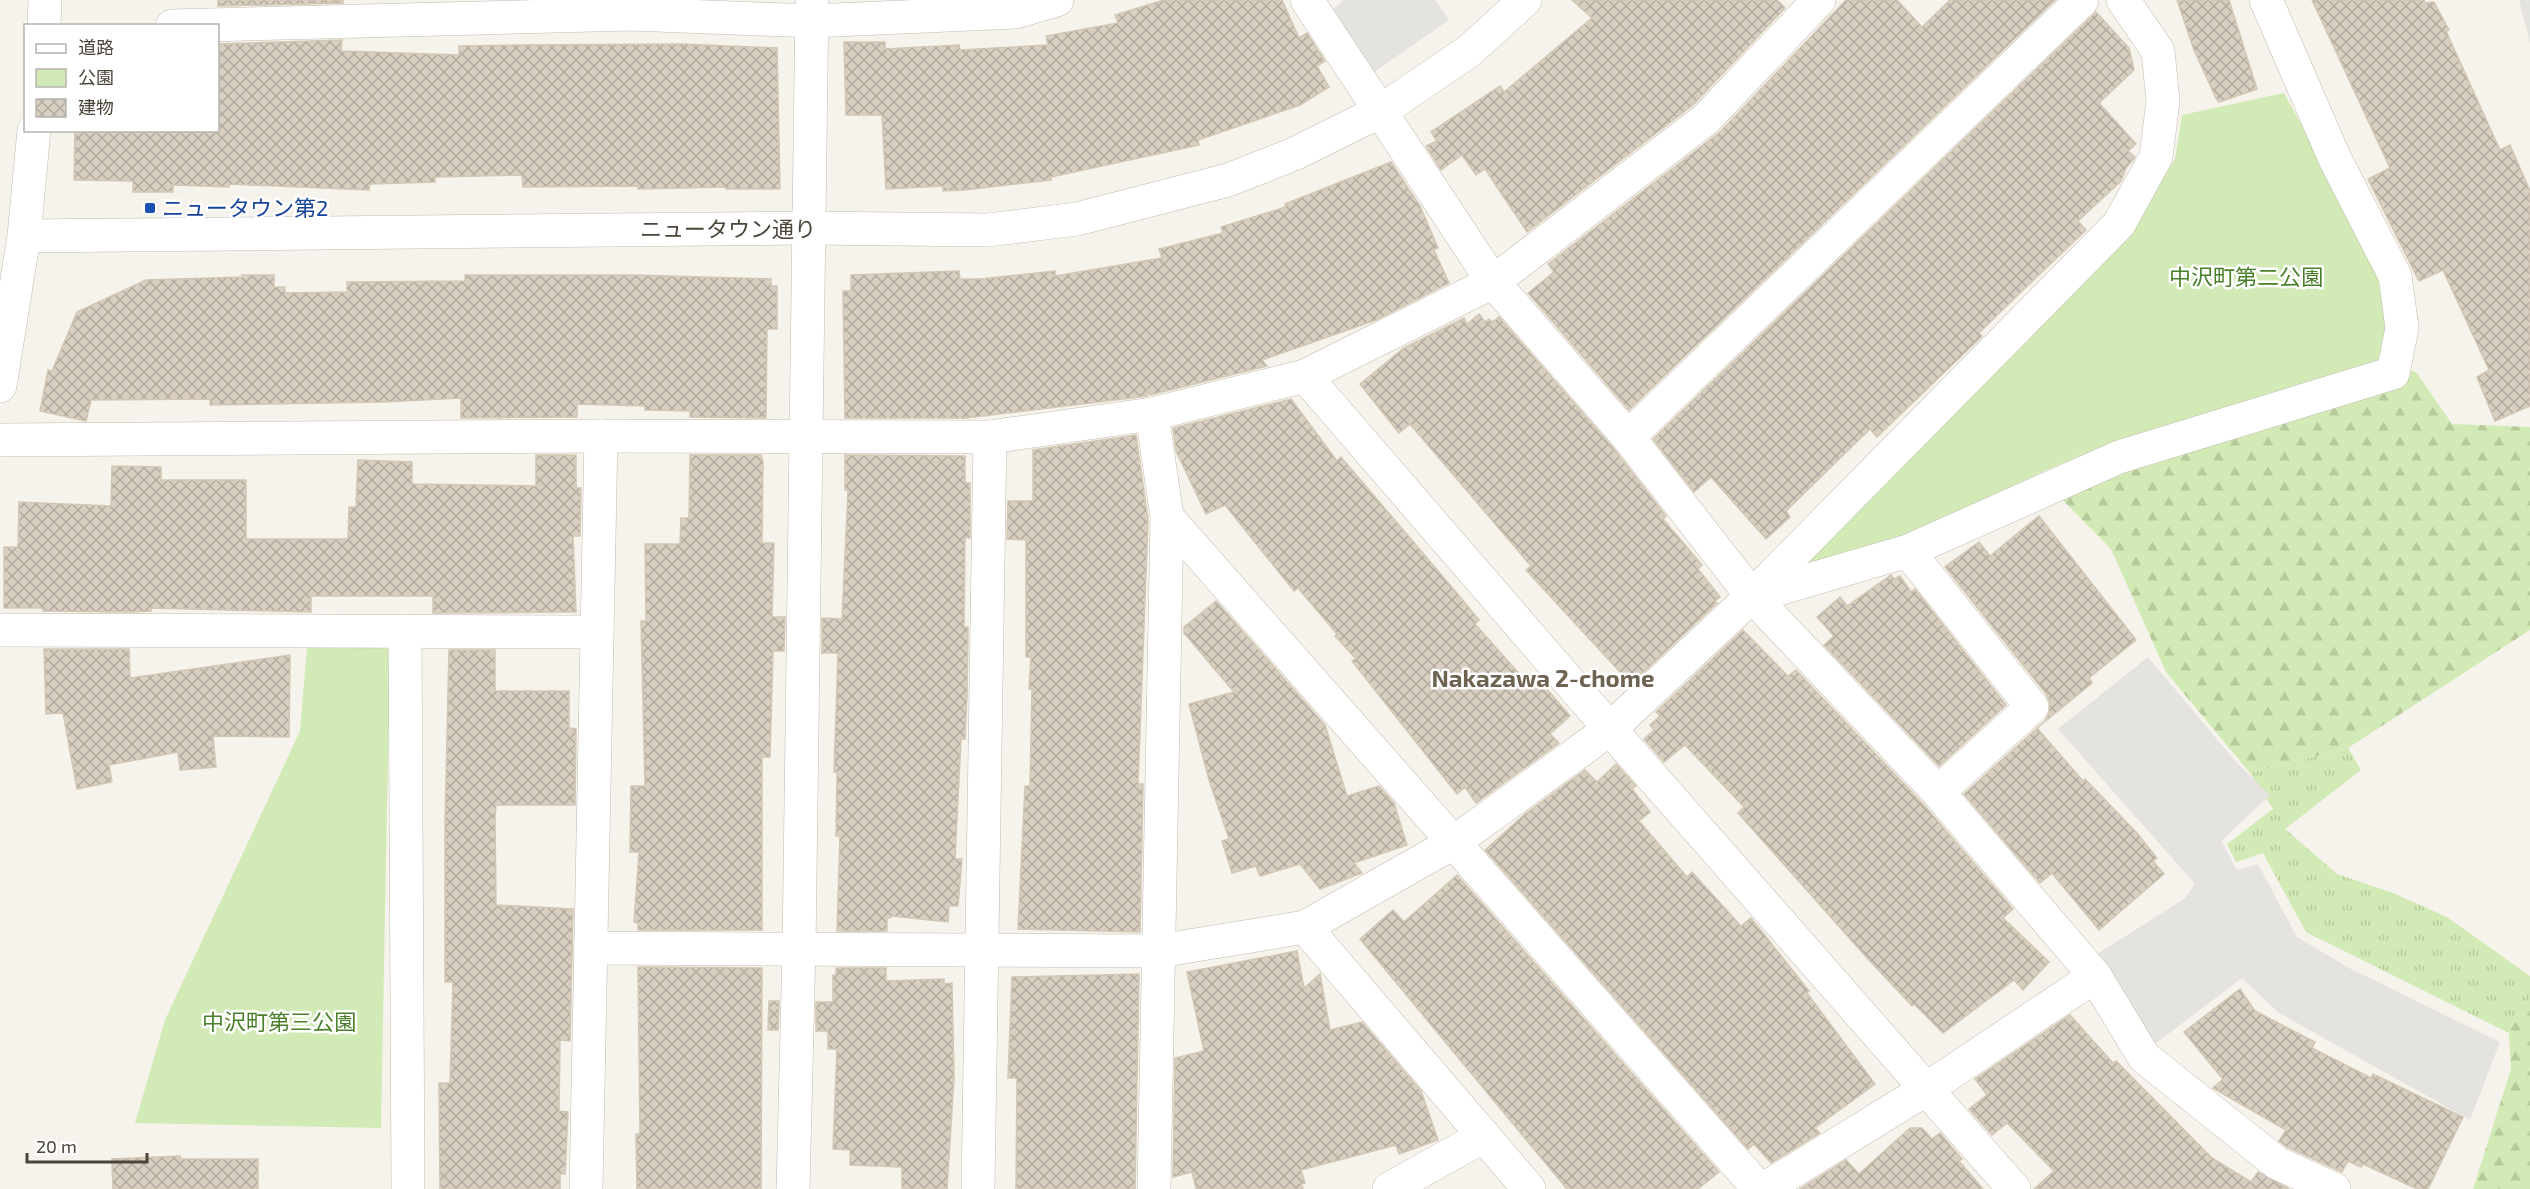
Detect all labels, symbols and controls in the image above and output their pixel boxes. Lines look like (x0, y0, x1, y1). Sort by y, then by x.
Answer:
legend (24, 24, 219, 132)
text: 道路 (78, 36, 114, 58)
text: 公園 (78, 66, 114, 88)
text: 建物 (78, 96, 114, 118)
place label: ニュータウン第2 (162, 194, 328, 220)
marker: ニュータウン第2 (143, 201, 157, 215)
street label: ニュータウン通り (640, 215, 816, 241)
park label: 中沢町第二公園 (2169, 263, 2323, 289)
district label: Nakazawa 2-chome (1432, 663, 1654, 692)
park label: 中沢町第三公園 (202, 1008, 356, 1034)
scale bar (27, 1126, 147, 1164)
text: 20 m (36, 1135, 77, 1157)

